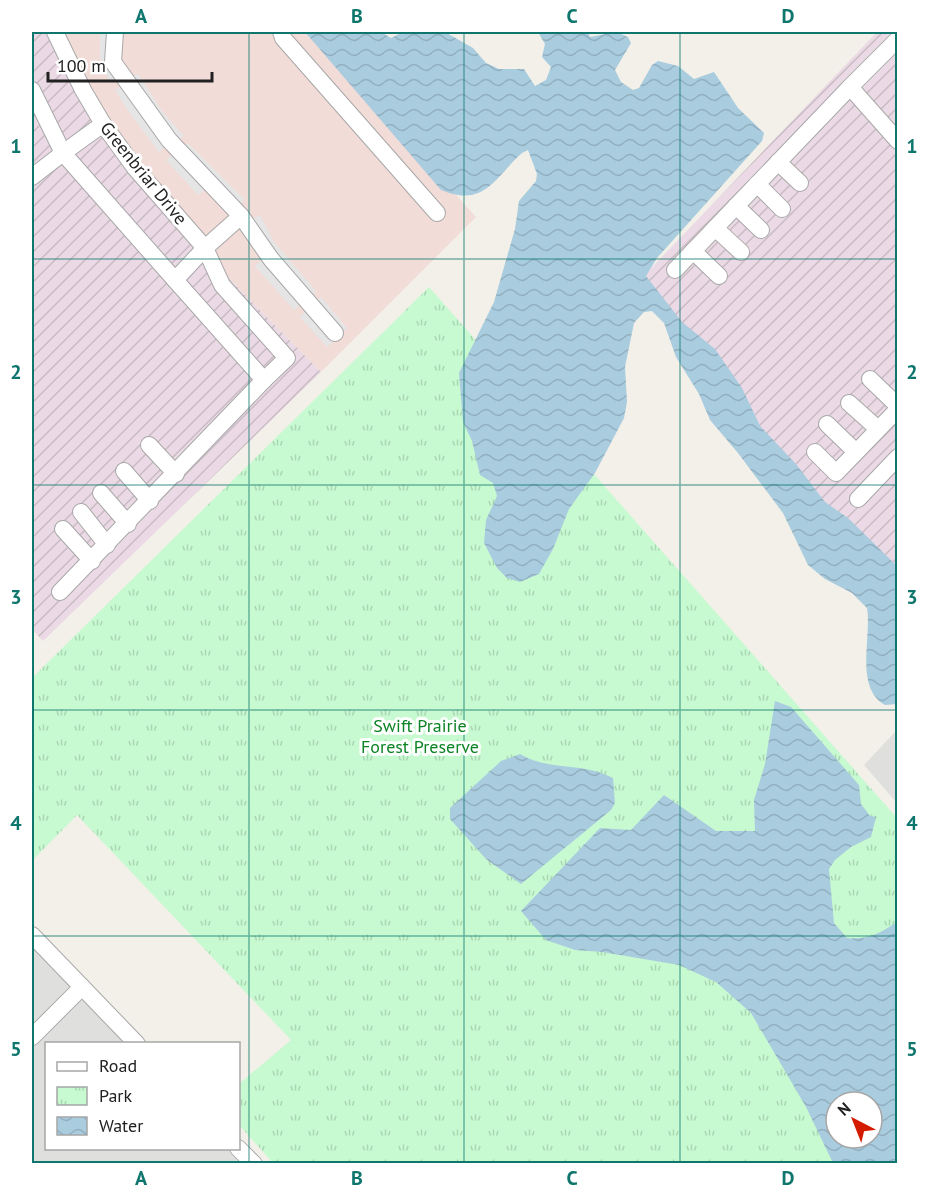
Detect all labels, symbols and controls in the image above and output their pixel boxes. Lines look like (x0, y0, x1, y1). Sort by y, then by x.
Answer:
text: A (135, 3, 148, 29)
text: B (351, 3, 363, 29)
text: C (566, 3, 578, 29)
text: D (782, 3, 795, 29)
scale bar (48, 45, 212, 83)
text: 100 m (57, 54, 106, 77)
street label: Greenbriar Drive (95, 117, 193, 229)
text: 1 (10, 133, 22, 159)
text: 1 (906, 133, 918, 159)
text: 2 (10, 359, 22, 385)
text: 2 (906, 359, 918, 385)
text: 3 (10, 584, 22, 610)
text: 3 (906, 584, 918, 610)
park label: Swift Prairie Forest Preserve (361, 714, 479, 758)
text: 4 (10, 810, 22, 836)
text: 4 (906, 810, 918, 836)
text: 5 (10, 1036, 22, 1062)
text: 5 (906, 1036, 918, 1062)
legend (45, 1042, 240, 1150)
text: Road (99, 1054, 137, 1077)
text: Park (99, 1084, 132, 1107)
north arrow (824, 1090, 884, 1150)
text: N (833, 1098, 855, 1120)
text: Water (99, 1114, 143, 1137)
text: A (135, 1165, 148, 1191)
text: B (351, 1165, 363, 1191)
text: C (566, 1165, 578, 1191)
text: D (782, 1165, 795, 1191)

